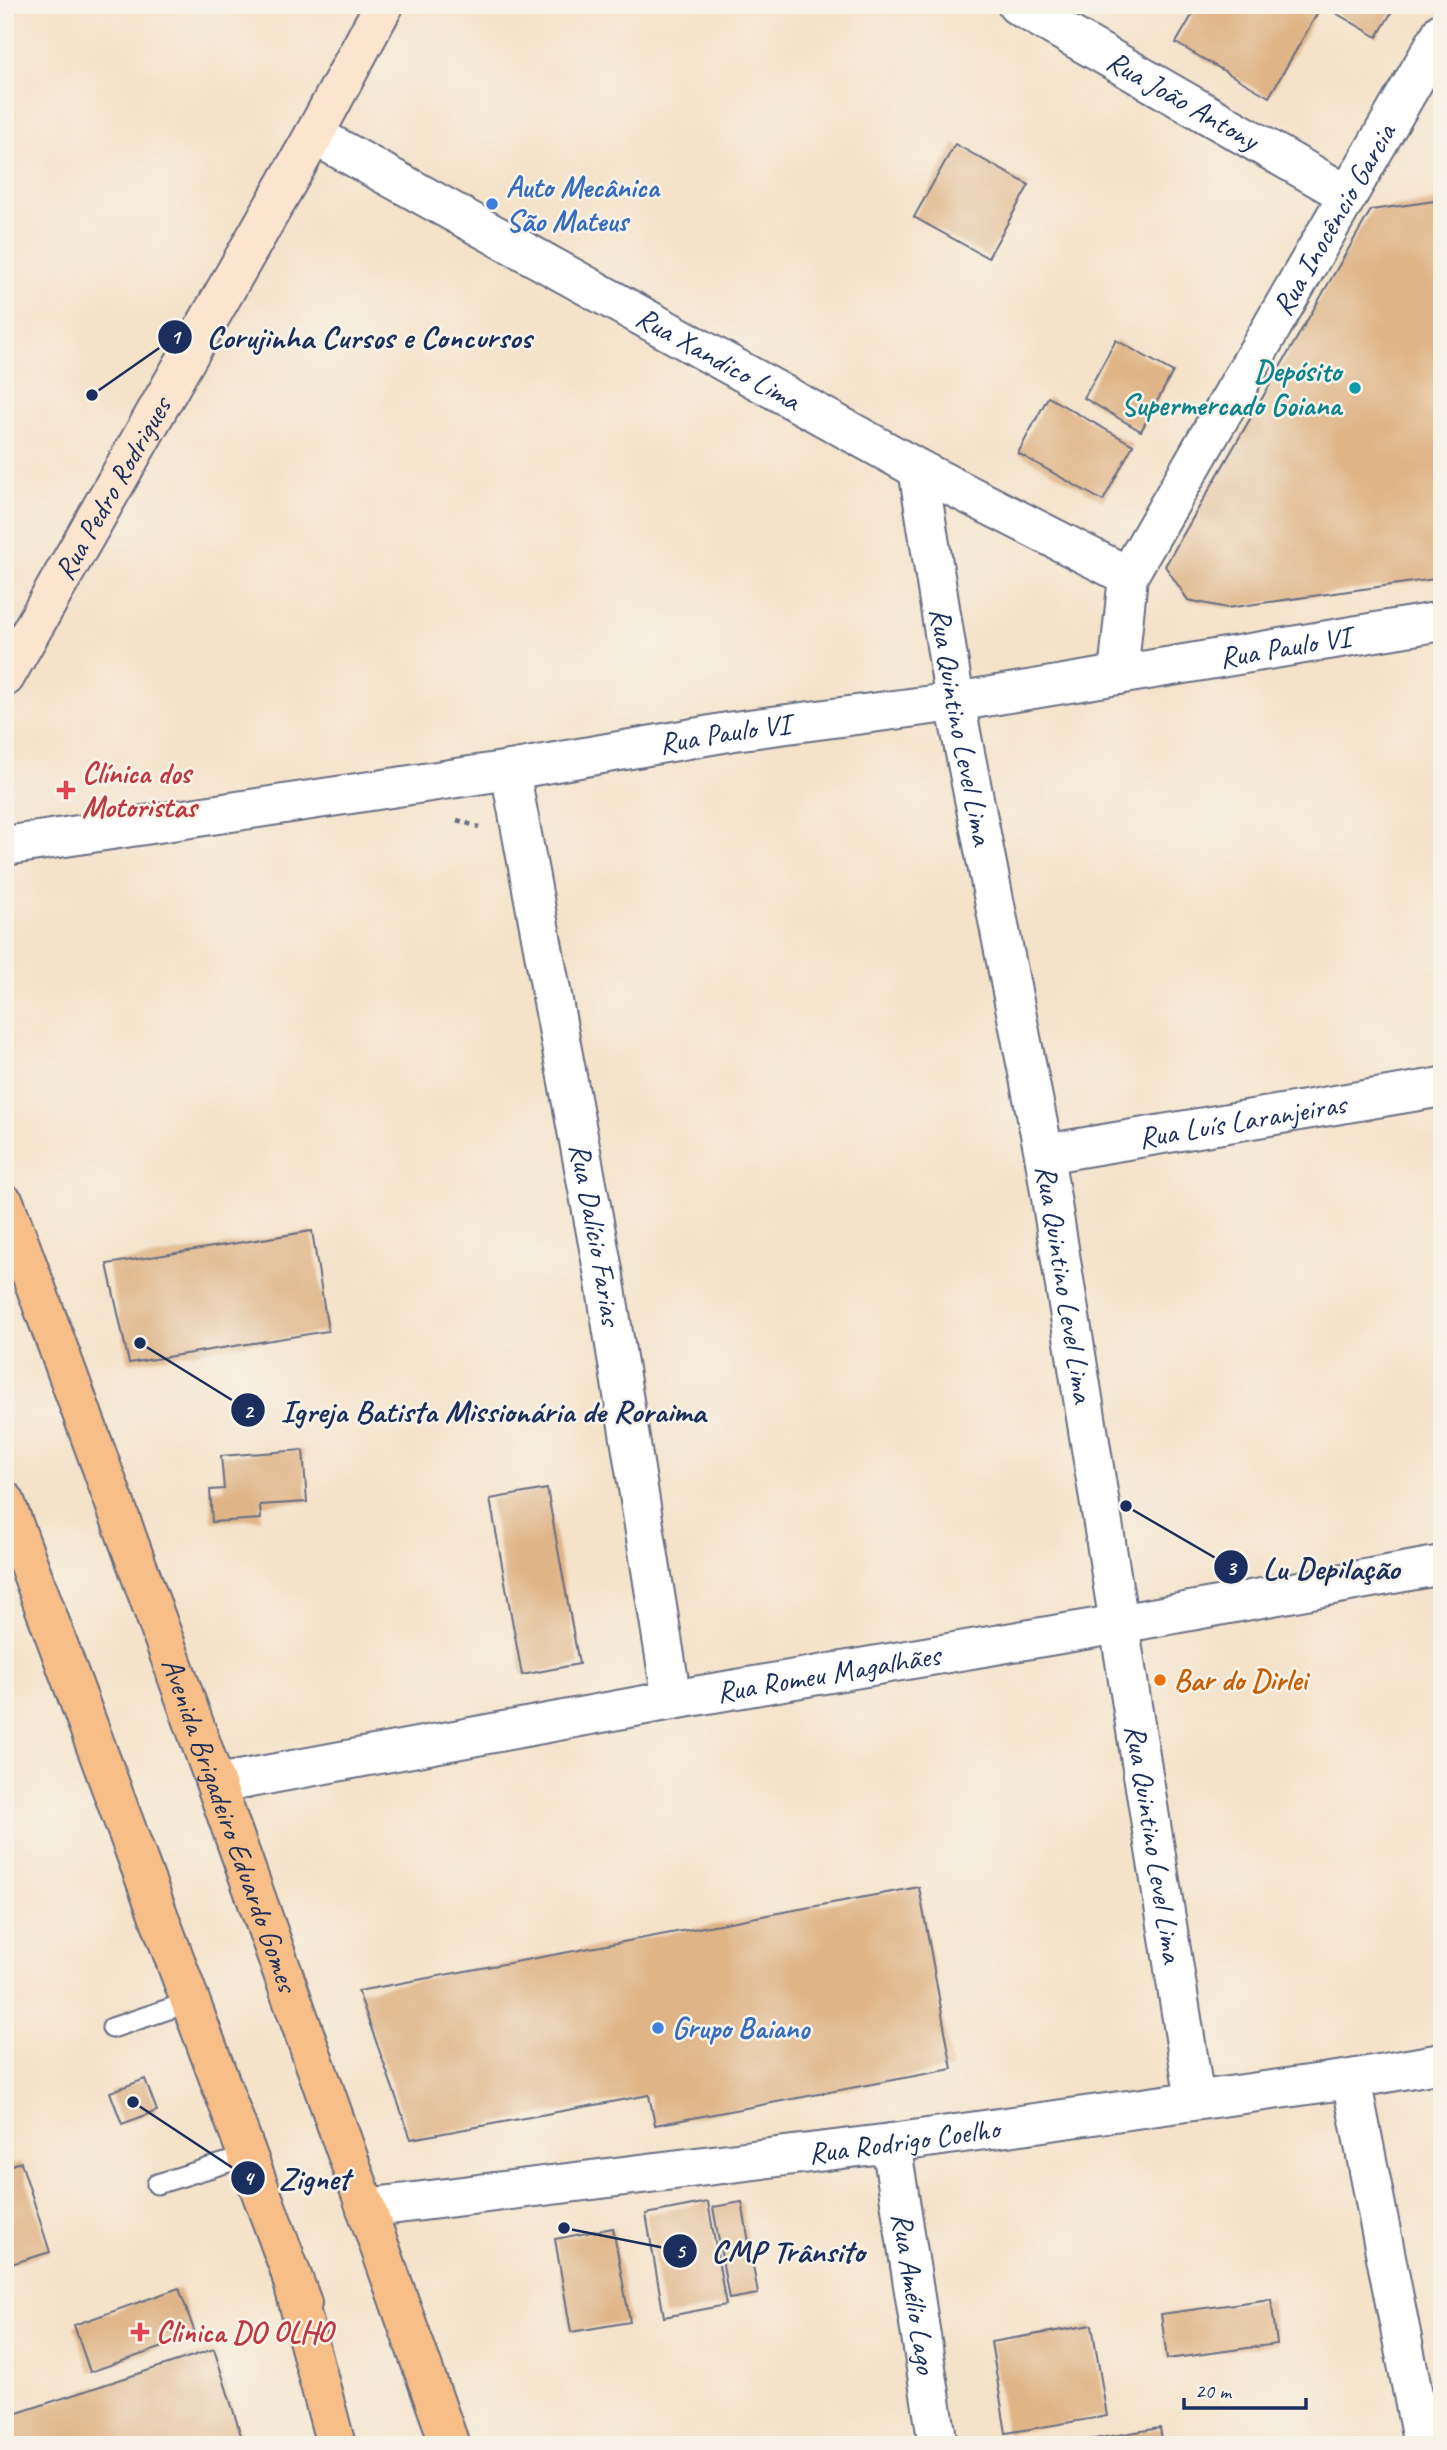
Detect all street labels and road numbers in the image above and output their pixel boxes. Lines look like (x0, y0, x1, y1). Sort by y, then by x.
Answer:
street label: Rua João Antony (1100, 42, 1268, 160)
street label: Rua Inocêncio Garcia (1263, 115, 1405, 322)
street label: Rua Xandico Lima (629, 298, 809, 420)
street label: Rua Pedro Rodrigues (45, 388, 181, 587)
street label: Rua Quintino Level Lima (921, 605, 1002, 850)
street label: Rua Paulo VI (1216, 617, 1359, 677)
street label: Rua Paulo VI (656, 704, 799, 763)
street label: Rua Luís Laranjeiras (1136, 1084, 1351, 1157)
street label: Rua Dalício Farias (561, 1140, 631, 1330)
street label: Rua Quintino Level Lima (1027, 1162, 1103, 1407)
street label: Rua Romeu Magalhães (714, 1635, 945, 1711)
street label: Avenida Brigadeiro Eduardo Gomes (153, 1652, 308, 1999)
street label: Rua Quintino Level Lima (1116, 1722, 1192, 1967)
street label: Rua Rodrigo Coelho (806, 2109, 1005, 2172)
street label: Rua Amélio Lago (883, 2210, 946, 2378)

